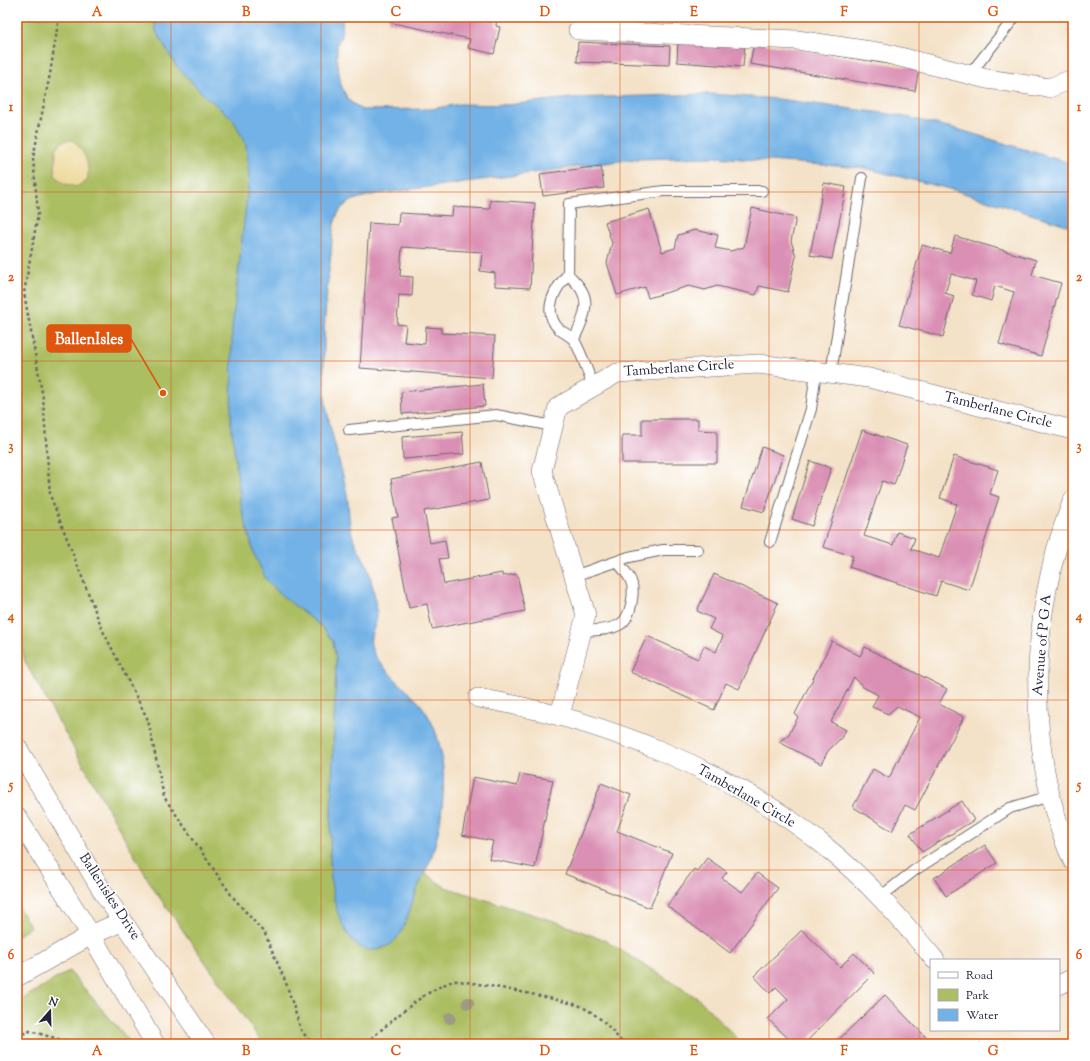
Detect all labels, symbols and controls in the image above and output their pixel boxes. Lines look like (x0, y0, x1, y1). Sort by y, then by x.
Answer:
text: A (92, 4, 103, 22)
text: B (242, 4, 251, 22)
text: C (391, 4, 401, 22)
text: D (540, 4, 550, 22)
text: E (690, 4, 698, 22)
text: F (840, 4, 848, 22)
text: G (988, 4, 999, 22)
text: 1 (9, 99, 14, 117)
text: 1 (1077, 99, 1082, 117)
text: 2 (8, 269, 15, 287)
text: 2 (1076, 269, 1083, 287)
callout: BallenIsles (47, 325, 131, 352)
text: BallenIsles (55, 330, 123, 351)
street label: Tamberlane Circle (623, 355, 735, 383)
street label: Tamberlane Circle (942, 388, 1054, 434)
text: 3 (8, 438, 14, 456)
text: 3 (1076, 438, 1082, 456)
street label: Avenue of P G A (1029, 593, 1057, 697)
text: 4 (7, 608, 15, 626)
text: 4 (1075, 608, 1083, 626)
street label: Tamberlane Circle (693, 761, 799, 833)
text: 5 (8, 777, 14, 795)
text: 5 (1076, 777, 1082, 795)
street label: Ballenisles Drive (73, 850, 145, 944)
text: 6 (8, 947, 15, 965)
text: 6 (1076, 947, 1083, 965)
legend (930, 959, 1060, 1031)
text: Road (966, 967, 993, 985)
text: Park (966, 987, 989, 1005)
north arrow (30, 991, 70, 1031)
text: N (45, 993, 60, 1012)
text: Water (966, 1007, 999, 1025)
text: A (92, 1043, 103, 1061)
text: B (242, 1043, 251, 1061)
text: C (391, 1043, 401, 1061)
text: D (540, 1043, 550, 1061)
text: E (690, 1043, 698, 1061)
text: F (840, 1043, 848, 1061)
text: G (988, 1043, 999, 1061)

